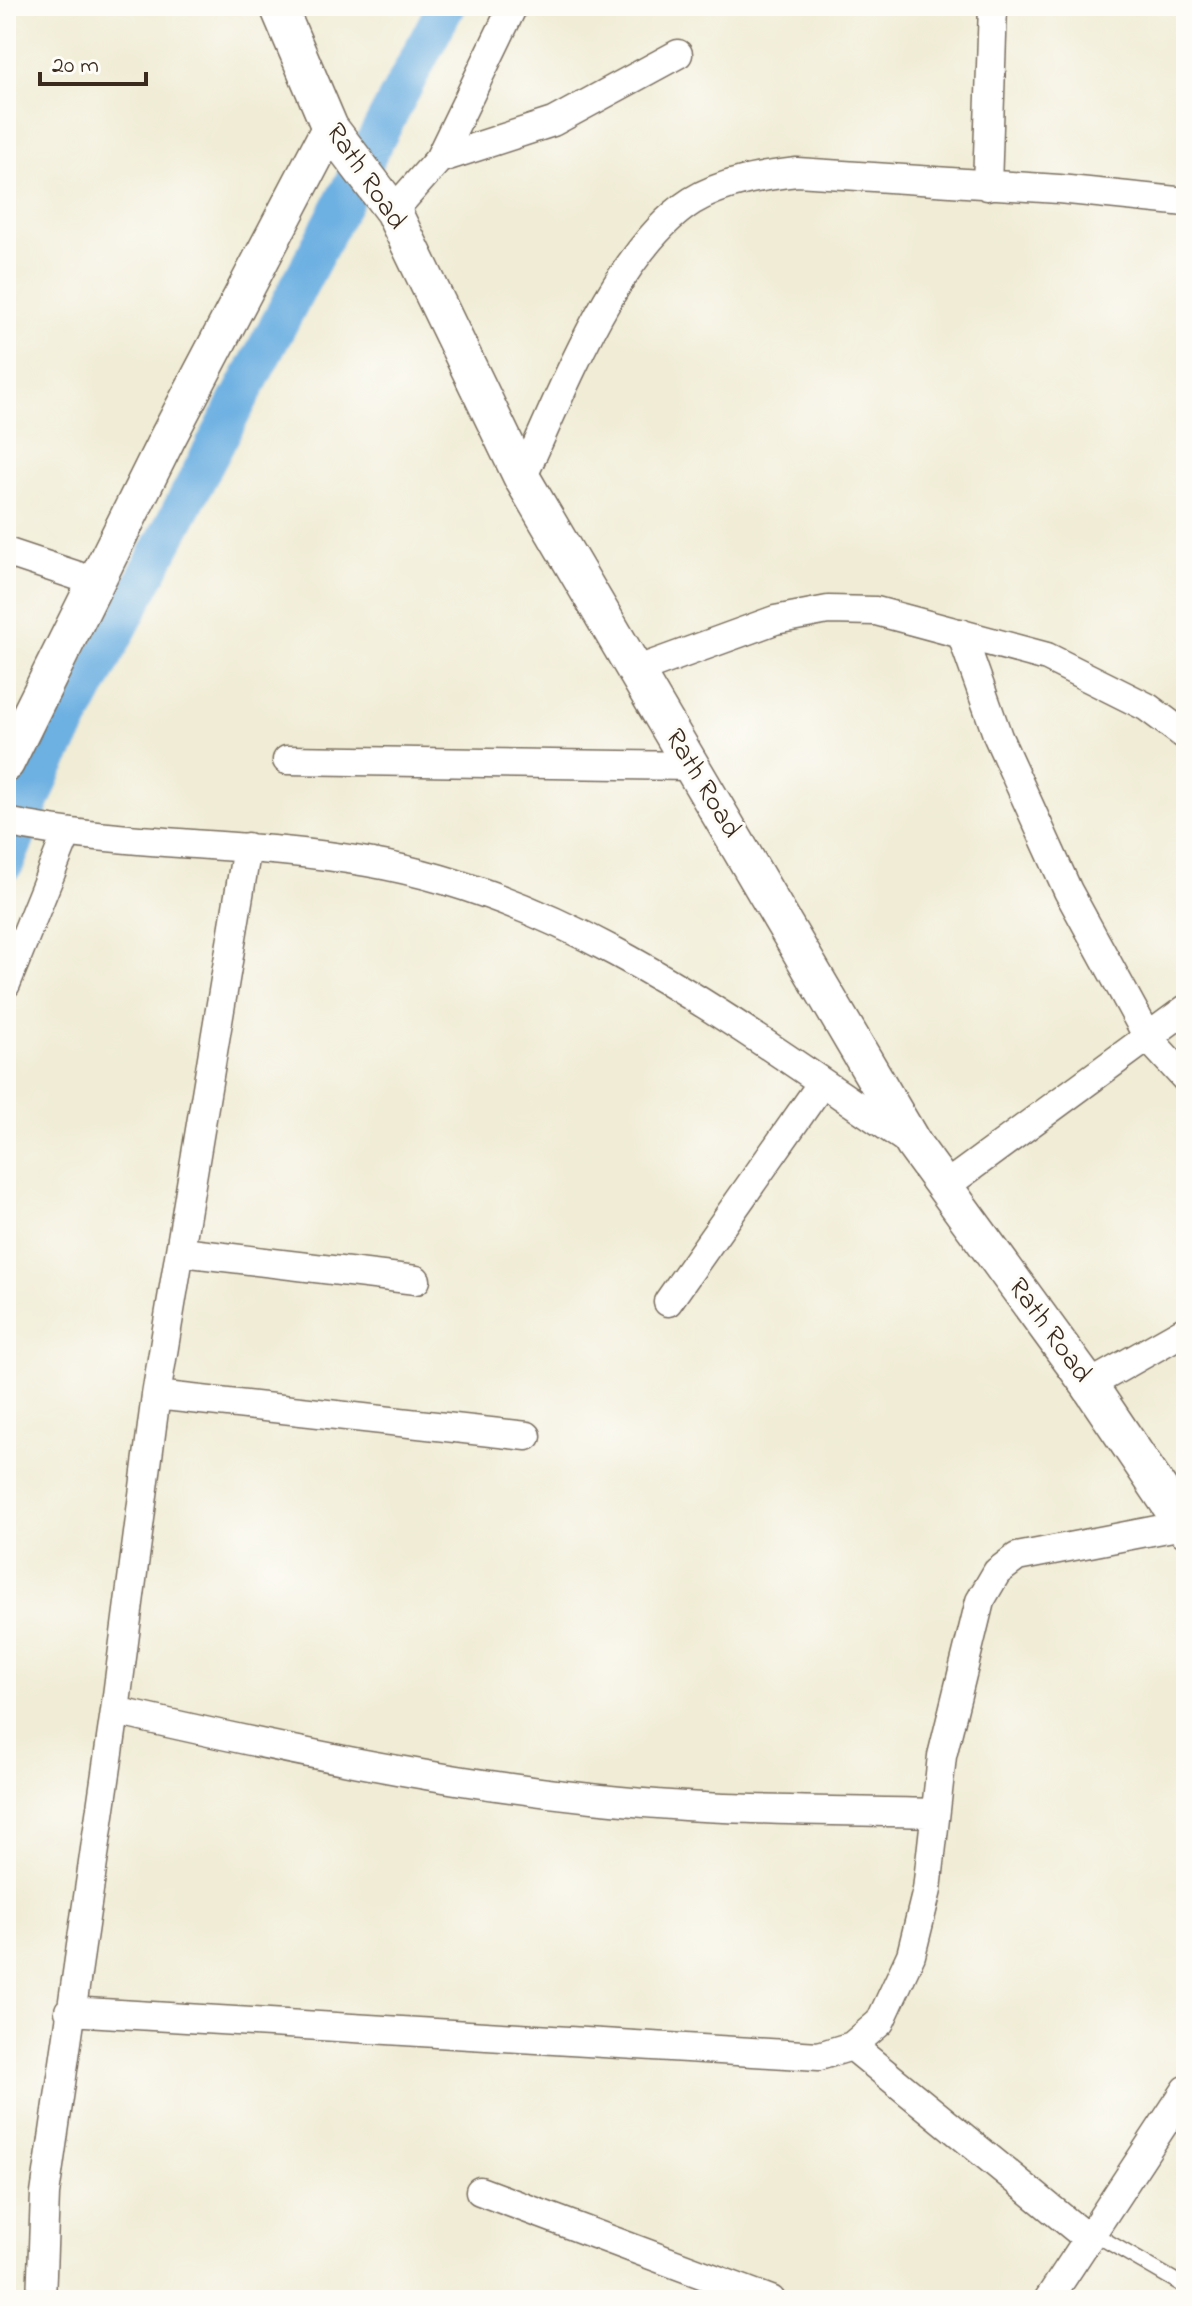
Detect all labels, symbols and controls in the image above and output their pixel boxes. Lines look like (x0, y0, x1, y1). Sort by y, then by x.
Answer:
scale bar (40, 36, 146, 86)
text: 20 m (52, 49, 99, 84)
street label: Rath Road (314, 115, 416, 239)
street label: Rath Road (653, 721, 751, 847)
street label: Rath Road (997, 1270, 1101, 1392)

